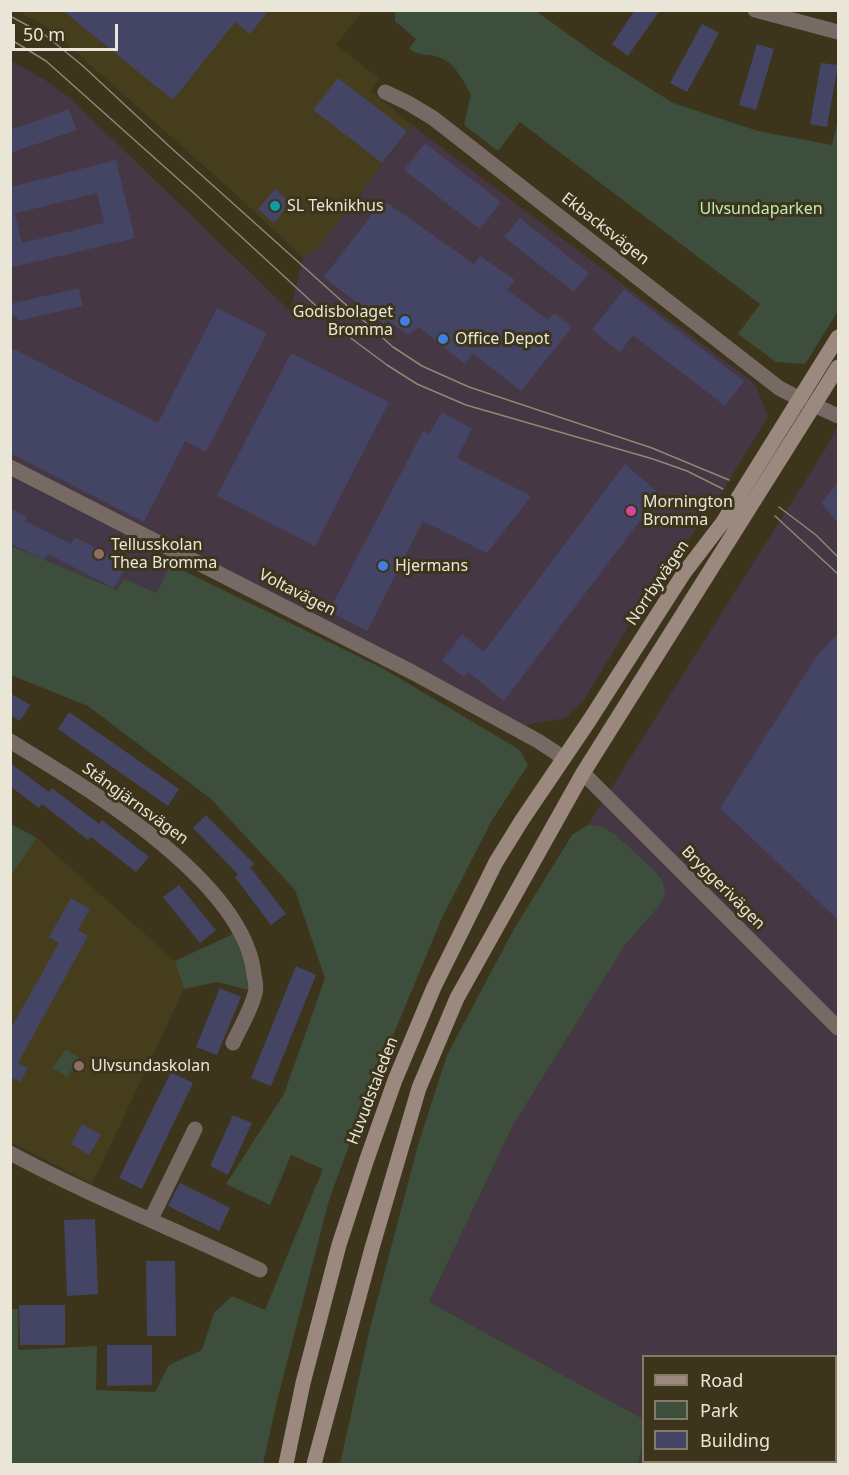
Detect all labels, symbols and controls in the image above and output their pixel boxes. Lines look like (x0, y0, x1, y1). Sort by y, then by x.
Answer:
scale bar (15, 12, 122, 50)
text: 50 m (23, 22, 65, 46)
street label: Ekbacksvägen (557, 189, 653, 269)
place label: SL Teknikhus (287, 196, 384, 216)
marker: SL Teknikhus (268, 199, 282, 213)
park label: Ulvsundaparken (699, 199, 823, 219)
place label: Godisbolaget Bromma (293, 302, 393, 340)
marker: Godisbolaget Bromma (398, 314, 412, 328)
place label: Office Depot (455, 329, 549, 349)
marker: Office Depot (436, 332, 450, 346)
place label: Mornington Bromma (643, 492, 733, 530)
marker: Mornington Bromma (624, 504, 638, 518)
place label: Tellusskolan Thea Bromma (111, 535, 217, 573)
street label: Norrbyvägen (622, 537, 694, 629)
marker: Tellusskolan Thea Bromma (92, 547, 106, 561)
place label: Hjermans (395, 556, 468, 576)
marker: Hjermans (376, 559, 390, 573)
street label: Voltavägen (255, 565, 339, 621)
street label: Stångjärnsvägen (78, 759, 192, 849)
street label: Bryggerivägen (677, 842, 769, 934)
street label: Huvudstaleden (344, 1034, 402, 1148)
place label: Ulvsundaskolan (91, 1056, 210, 1076)
marker: Ulvsundaskolan (72, 1059, 86, 1073)
legend (642, 1355, 837, 1463)
text: Road (700, 1368, 743, 1392)
text: Park (700, 1398, 738, 1422)
text: Building (700, 1428, 770, 1452)

